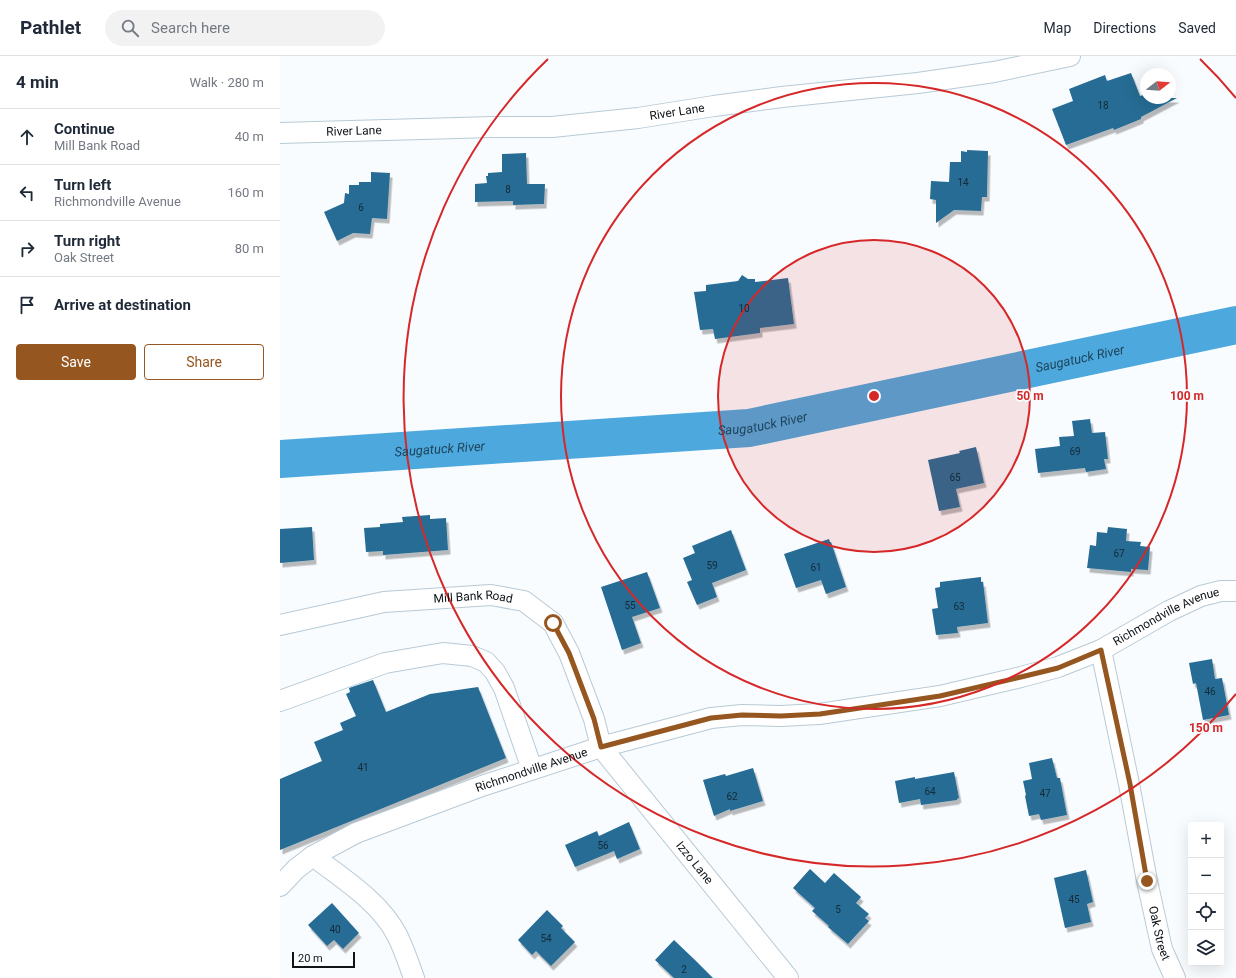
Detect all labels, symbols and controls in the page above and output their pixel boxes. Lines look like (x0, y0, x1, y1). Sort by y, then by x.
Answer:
search box (105, 10, 385, 46)
text: Pathlet (20, 16, 81, 39)
icon: search (119, 17, 141, 39)
text: Search here (151, 19, 230, 37)
text: Map (1044, 20, 1071, 36)
text: Directions (1093, 20, 1156, 36)
text: Saved (1178, 20, 1216, 36)
north arrow (1140, 68, 1176, 104)
text: 4 min (16, 72, 59, 92)
text: Walk · 280 m (189, 75, 264, 90)
house number: 18 (1097, 100, 1109, 111)
street label: River Lane (648, 101, 705, 123)
text: Continue (54, 120, 115, 138)
street label: River Lane (326, 123, 382, 139)
icon: ahead (16, 126, 38, 148)
text: 40 m (235, 129, 264, 144)
text: Mill Bank Road (54, 138, 140, 153)
text: Turn left (54, 176, 111, 194)
house number: 14 (957, 177, 969, 188)
icon: left (16, 182, 38, 204)
house number: 8 (505, 184, 511, 195)
text: 160 m (227, 185, 264, 200)
text: Richmondville Avenue (54, 194, 181, 209)
house number: 6 (358, 202, 364, 213)
text: Turn right (54, 232, 120, 250)
icon: right (16, 238, 38, 260)
text: 80 m (235, 241, 264, 256)
text: Oak Street (54, 250, 114, 265)
icon: arrive (16, 294, 38, 316)
text: Arrive at destination (54, 296, 191, 314)
house number: 10 (738, 303, 750, 314)
water label: Saugatuck River (1034, 342, 1126, 375)
button: Save (16, 344, 136, 380)
button: Share (144, 344, 264, 380)
centre of rings (867, 389, 881, 403)
text: 50 m (1016, 389, 1044, 403)
text: 100 m (1170, 389, 1204, 403)
water label: Saugatuck River (717, 409, 809, 438)
water label: Saugatuck River (394, 438, 486, 459)
house number: 69 (1069, 446, 1081, 457)
house number: 65 (949, 472, 961, 483)
house number: 67 (1113, 548, 1125, 559)
house number: 59 (706, 560, 718, 571)
house number: 61 (810, 562, 822, 573)
street label: Richmondville Avenue (1111, 585, 1221, 649)
street label: Mill Bank Road (433, 588, 514, 606)
house number: 55 (624, 600, 636, 611)
house number: 63 (953, 601, 965, 612)
route start (544, 614, 562, 632)
house number: 46 (1204, 686, 1216, 697)
text: 150 m (1189, 721, 1223, 735)
street label: Richmondville Avenue (473, 745, 589, 795)
house number: 41 (357, 762, 369, 773)
house number: 64 (924, 786, 936, 797)
house number: 47 (1039, 788, 1051, 799)
house number: 62 (726, 791, 738, 802)
map controls (1188, 822, 1224, 966)
button: + (1188, 822, 1224, 858)
street label: Izzo Lane (673, 839, 716, 887)
house number: 56 (597, 840, 609, 851)
button: − (1188, 858, 1224, 894)
route end (1138, 872, 1156, 890)
house number: 45 (1068, 894, 1080, 905)
button: locate (1188, 894, 1224, 930)
house number: 5 (835, 904, 841, 915)
street label: Oak Street (1146, 905, 1173, 963)
house number: 40 (329, 924, 341, 935)
button: layers (1188, 930, 1224, 966)
house number: 54 (540, 933, 552, 944)
scale bar (292, 950, 355, 969)
text: 20 m (298, 952, 323, 965)
house number: 2 (681, 964, 687, 975)

